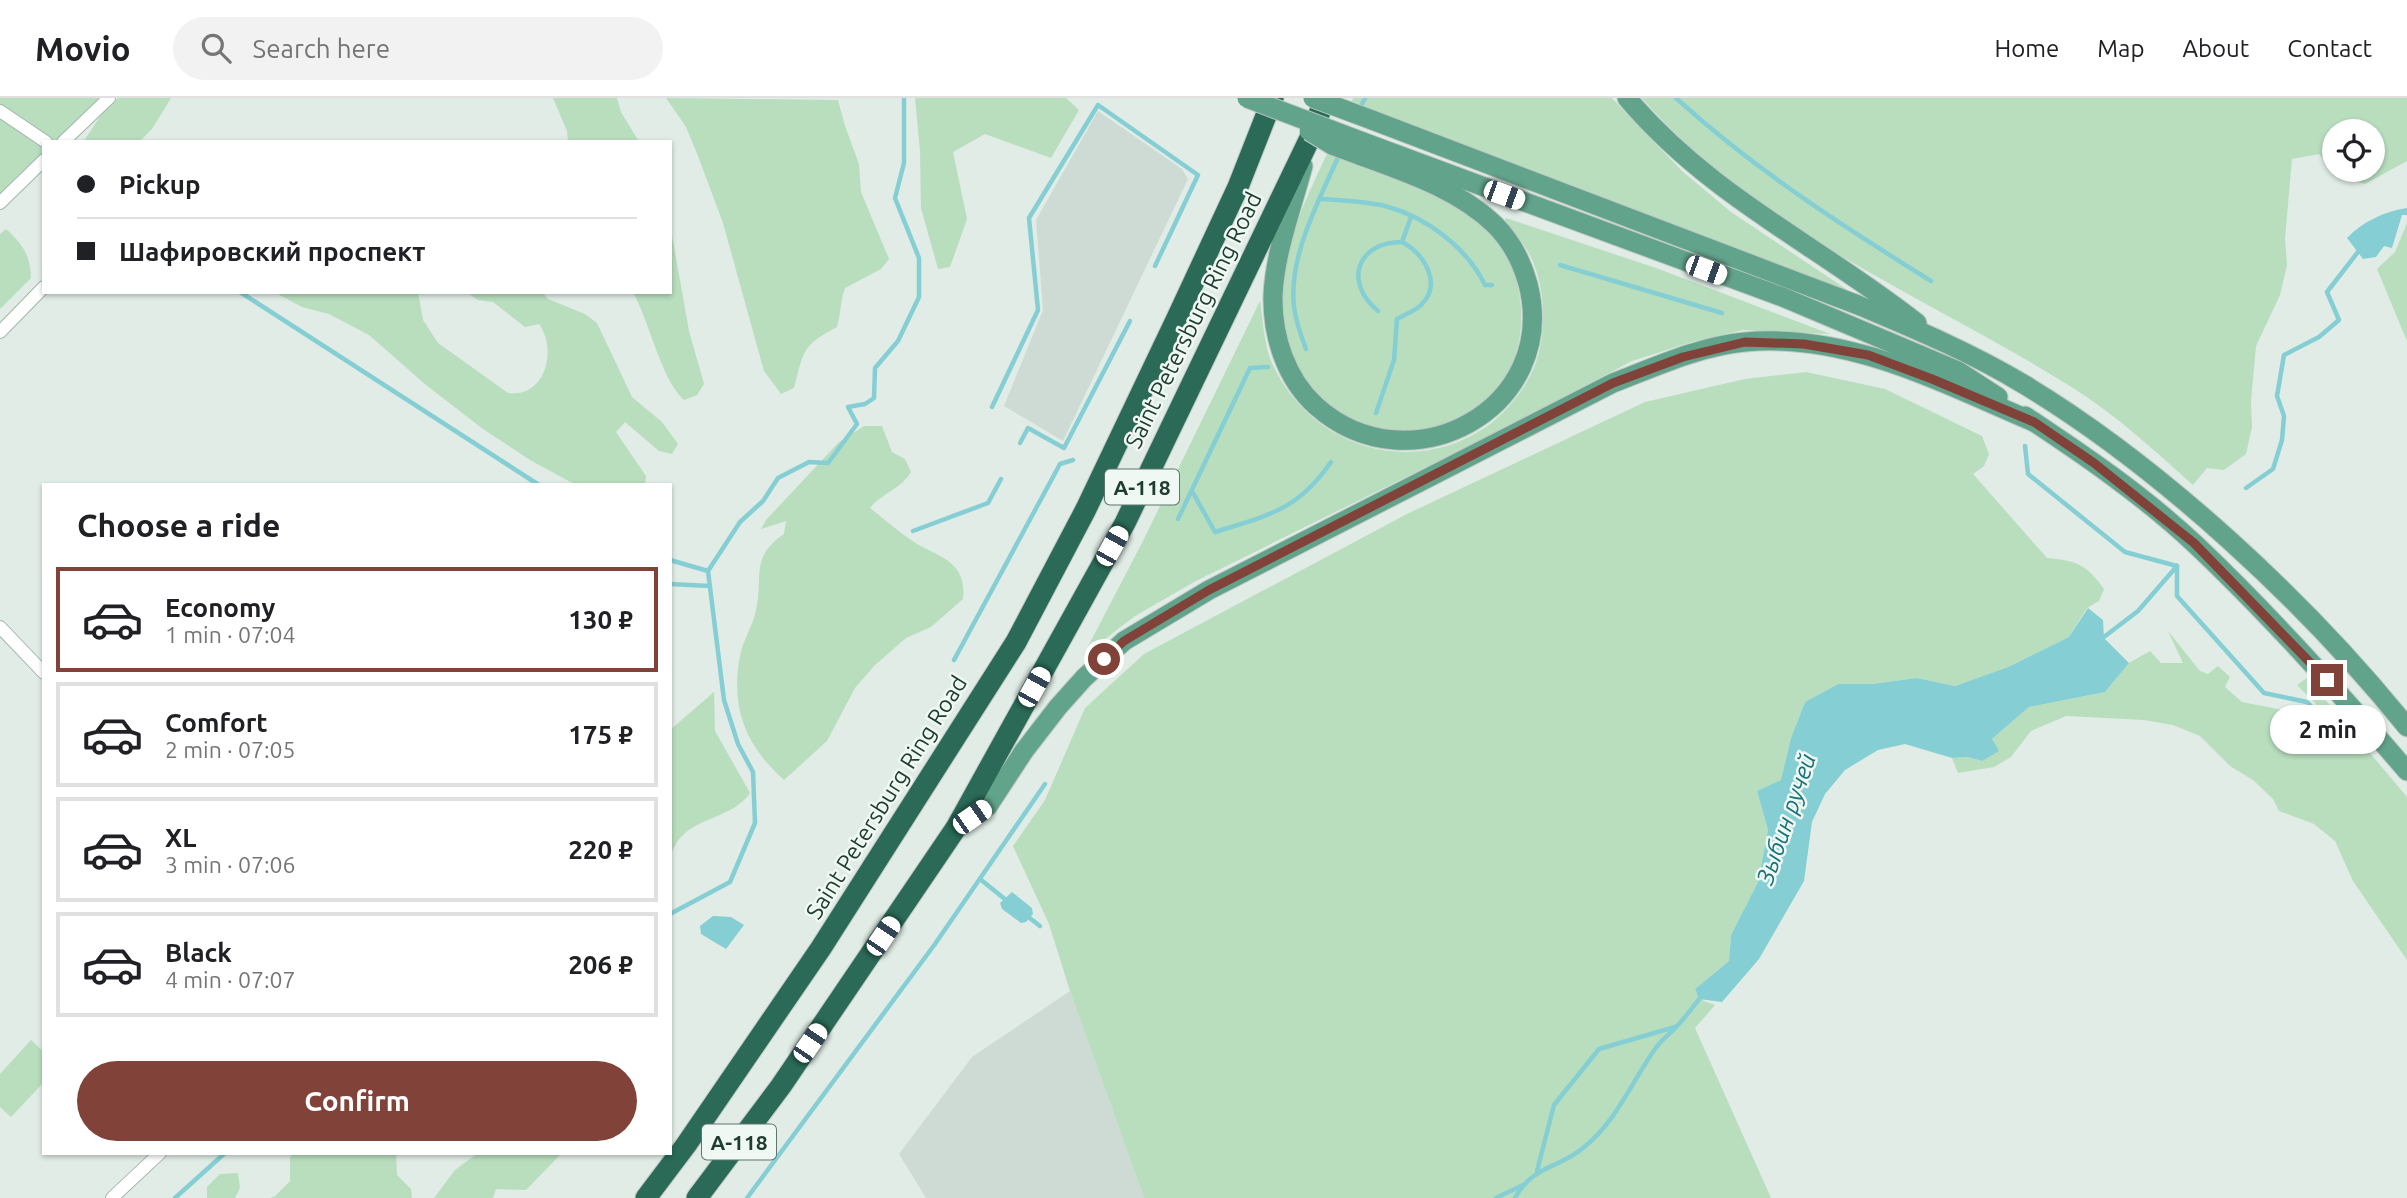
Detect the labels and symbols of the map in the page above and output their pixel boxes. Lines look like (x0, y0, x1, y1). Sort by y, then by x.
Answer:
car (1481, 178, 1528, 212)
street label: Saint Petersburg Ring Road (1120, 188, 1266, 452)
car (1683, 253, 1730, 287)
road number: А-118 (1105, 470, 1179, 504)
car (1093, 523, 1132, 569)
route start (1088, 643, 1120, 675)
car (1015, 664, 1054, 710)
route end (2311, 664, 2343, 696)
street label: Saint Petersburg Ring Road (801, 671, 971, 923)
callout: 2 min (2269, 704, 2385, 754)
water label: Зыбин ручей (1751, 750, 1821, 889)
car (949, 796, 996, 838)
car (863, 913, 904, 959)
car (790, 1020, 831, 1066)
road number: А-118 (702, 1124, 776, 1160)

